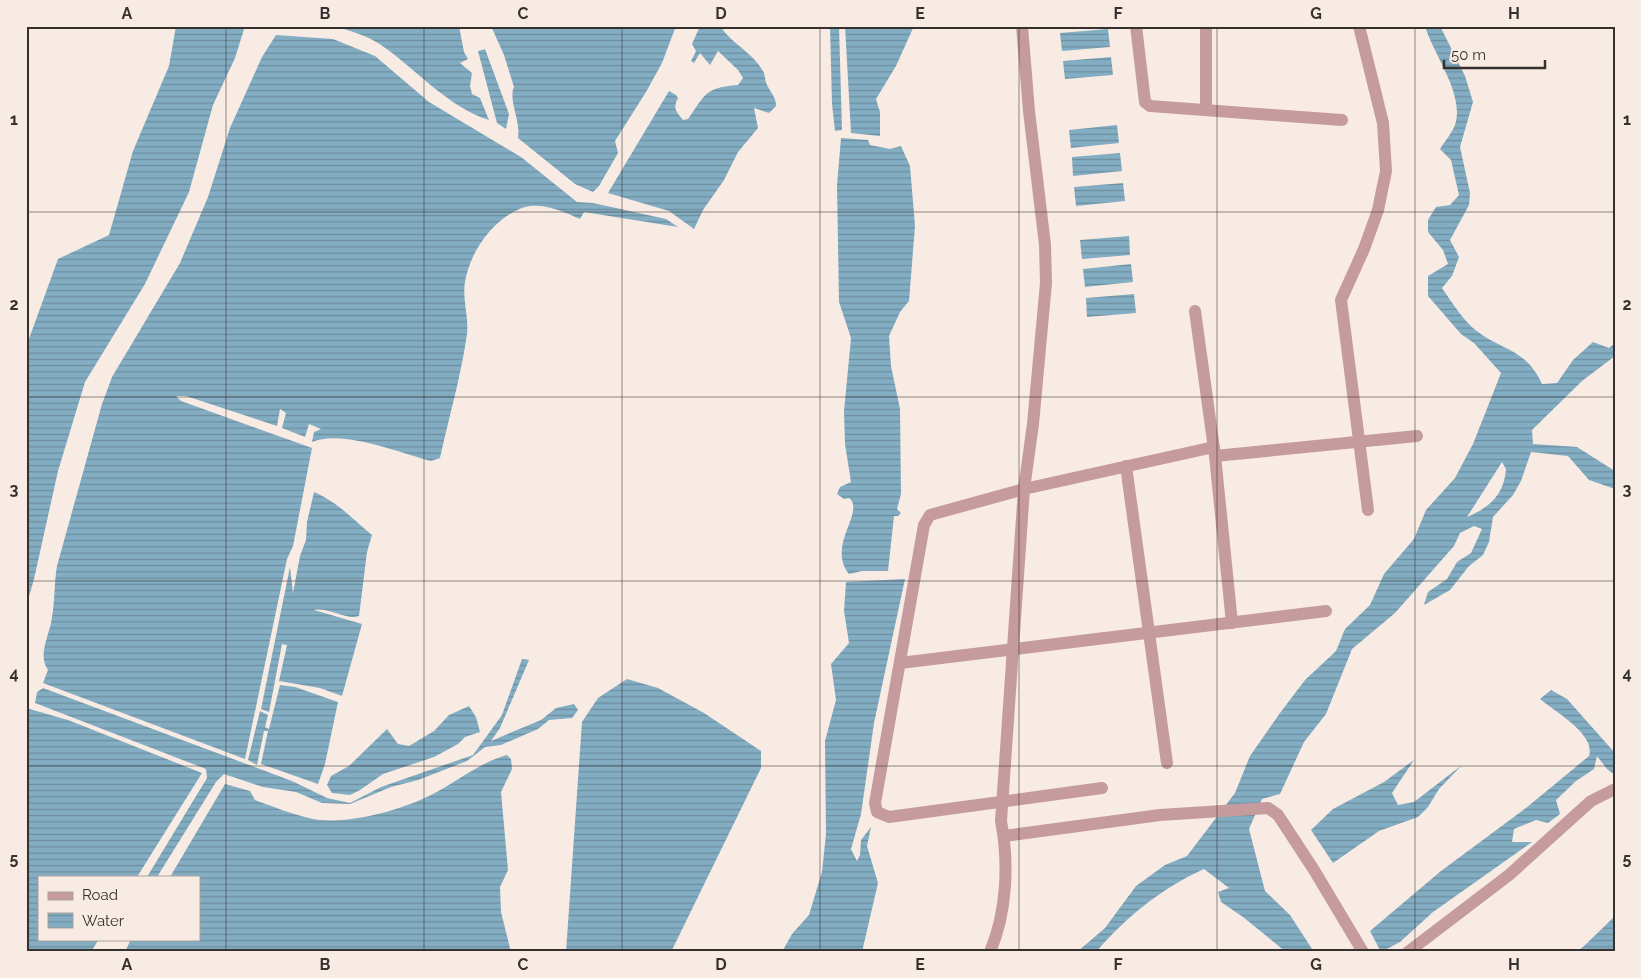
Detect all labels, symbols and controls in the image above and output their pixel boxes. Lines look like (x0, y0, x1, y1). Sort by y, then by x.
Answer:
text: A (122, 4, 133, 23)
text: B (320, 4, 331, 23)
text: C (518, 4, 529, 23)
text: D (715, 4, 727, 23)
text: E (915, 4, 925, 23)
text: F (1113, 4, 1123, 23)
text: G (1310, 4, 1322, 23)
text: H (1508, 4, 1520, 23)
scale bar (1444, 38, 1545, 70)
text: 50 m (1451, 46, 1486, 64)
text: 1 (10, 110, 18, 129)
text: 1 (1623, 110, 1631, 129)
text: 2 (9, 295, 19, 314)
text: 2 (1622, 295, 1632, 314)
text: 3 (10, 480, 19, 499)
text: 3 (1623, 480, 1632, 499)
text: 4 (9, 664, 19, 683)
text: 4 (1622, 664, 1632, 683)
text: 5 (10, 849, 19, 868)
text: 5 (1623, 849, 1632, 868)
legend (38, 876, 200, 940)
text: Road (82, 886, 118, 904)
text: Water (82, 912, 125, 930)
text: A (122, 955, 133, 974)
text: B (320, 955, 331, 974)
text: C (518, 955, 529, 974)
text: D (715, 955, 727, 974)
text: E (915, 955, 925, 974)
text: F (1113, 955, 1123, 974)
text: G (1310, 955, 1322, 974)
text: H (1508, 955, 1520, 974)

